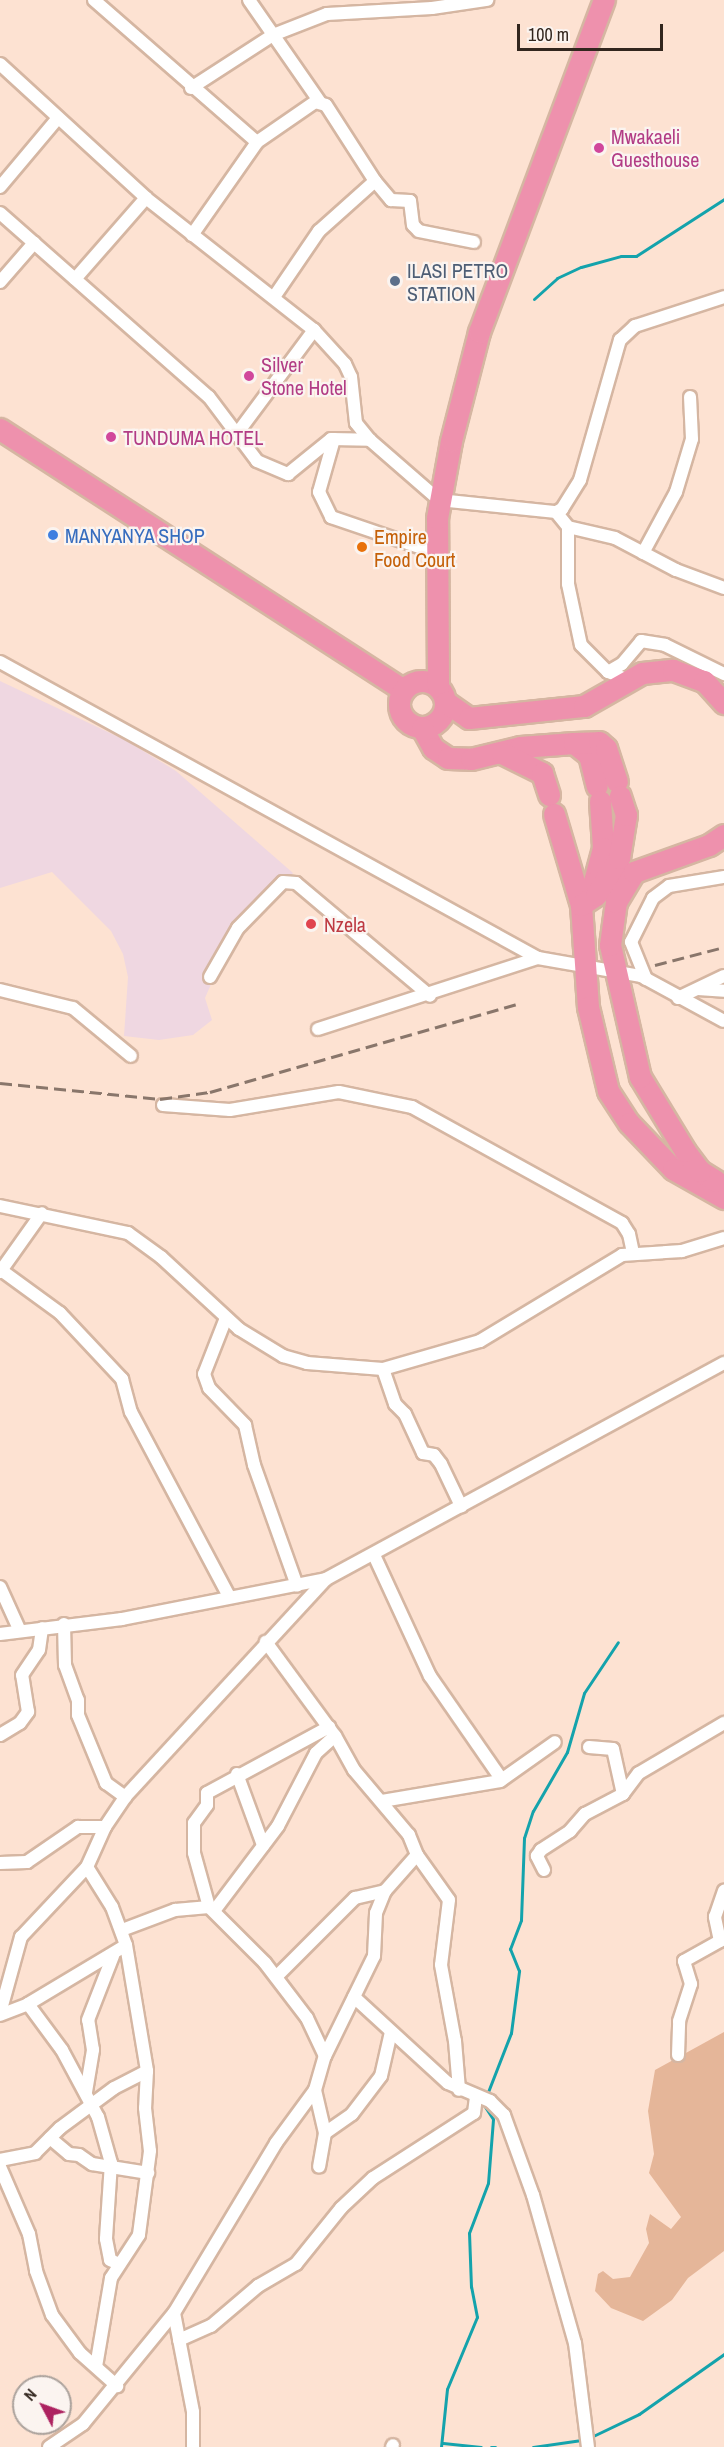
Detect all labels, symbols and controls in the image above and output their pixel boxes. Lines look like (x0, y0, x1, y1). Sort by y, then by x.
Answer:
scale bar (520, 12, 666, 50)
text: 100 m (528, 22, 569, 47)
place label: Mwakaeli Guesthouse (611, 124, 699, 171)
marker: Mwakaeli Guesthouse (592, 141, 606, 155)
place label: ILASI PETRO STATION (407, 258, 508, 305)
marker: ILASI PETRO STATION (388, 274, 402, 288)
place label: Silver Stone Hotel (261, 352, 347, 399)
marker: Silver Stone Hotel (242, 369, 256, 383)
place label: TUNDUMA HOTEL (123, 425, 264, 449)
marker: TUNDUMA HOTEL (104, 430, 118, 444)
place label: MANYANYA SHOP (65, 523, 206, 547)
place label: Empire Food Court (374, 524, 455, 571)
marker: MANYANYA SHOP (46, 528, 60, 542)
marker: Empire Food Court (355, 540, 369, 554)
place label: Nzela (324, 912, 366, 936)
marker: Nzela (302, 915, 320, 933)
north arrow (12, 2375, 72, 2435)
text: N (19, 2384, 41, 2405)

